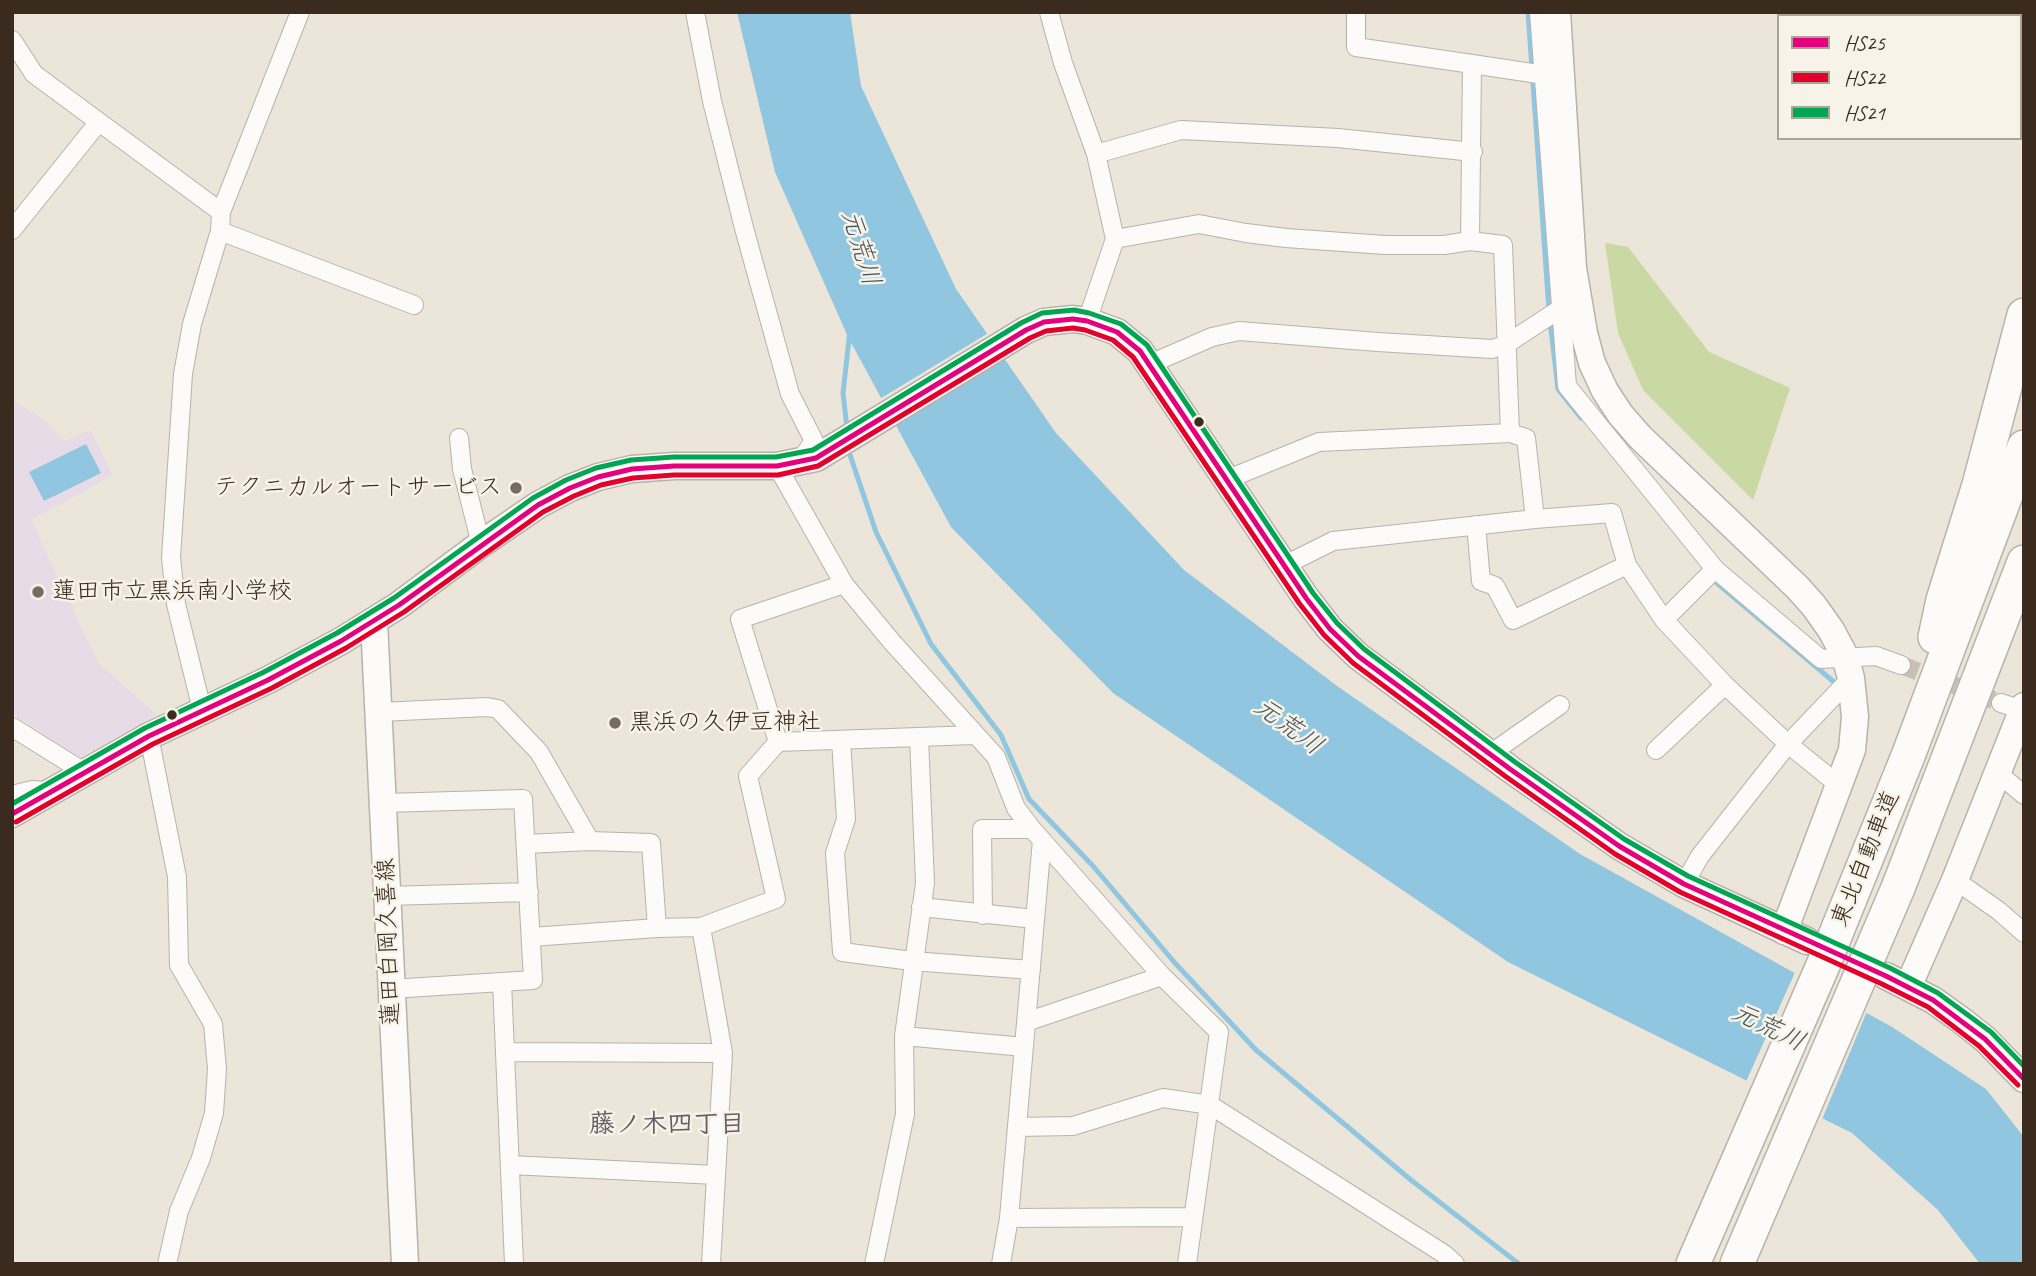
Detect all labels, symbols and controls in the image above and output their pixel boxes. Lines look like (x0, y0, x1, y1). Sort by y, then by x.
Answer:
legend (1777, 14, 2022, 140)
text: HS25 (1844, 30, 1885, 56)
text: HS22 (1844, 65, 1885, 91)
text: HS21 (1844, 100, 1885, 126)
water label: 元荒川 (834, 206, 886, 290)
unlabelled marker (1192, 415, 1206, 429)
place label: テクニカルオートサービス (214, 474, 502, 502)
marker: テクニカルオートサービス (508, 480, 524, 496)
place label: 蓮田市立黒浜南小学校 (52, 578, 292, 606)
marker: 蓮田市立黒浜南小学校 (30, 584, 46, 600)
water label: 元荒川 (1247, 691, 1329, 763)
unlabelled marker (165, 708, 179, 722)
place label: 黒浜の久伊豆神社 (629, 709, 821, 737)
marker: 黒浜の久伊豆神社 (607, 715, 623, 731)
street label: 東北自動車道 (1826, 787, 1906, 931)
street label: 蓮田白岡久喜線 (372, 858, 406, 1026)
water label: 元荒川 (1726, 997, 1810, 1059)
district label: 藤ノ木四丁目 (589, 1109, 745, 1141)

